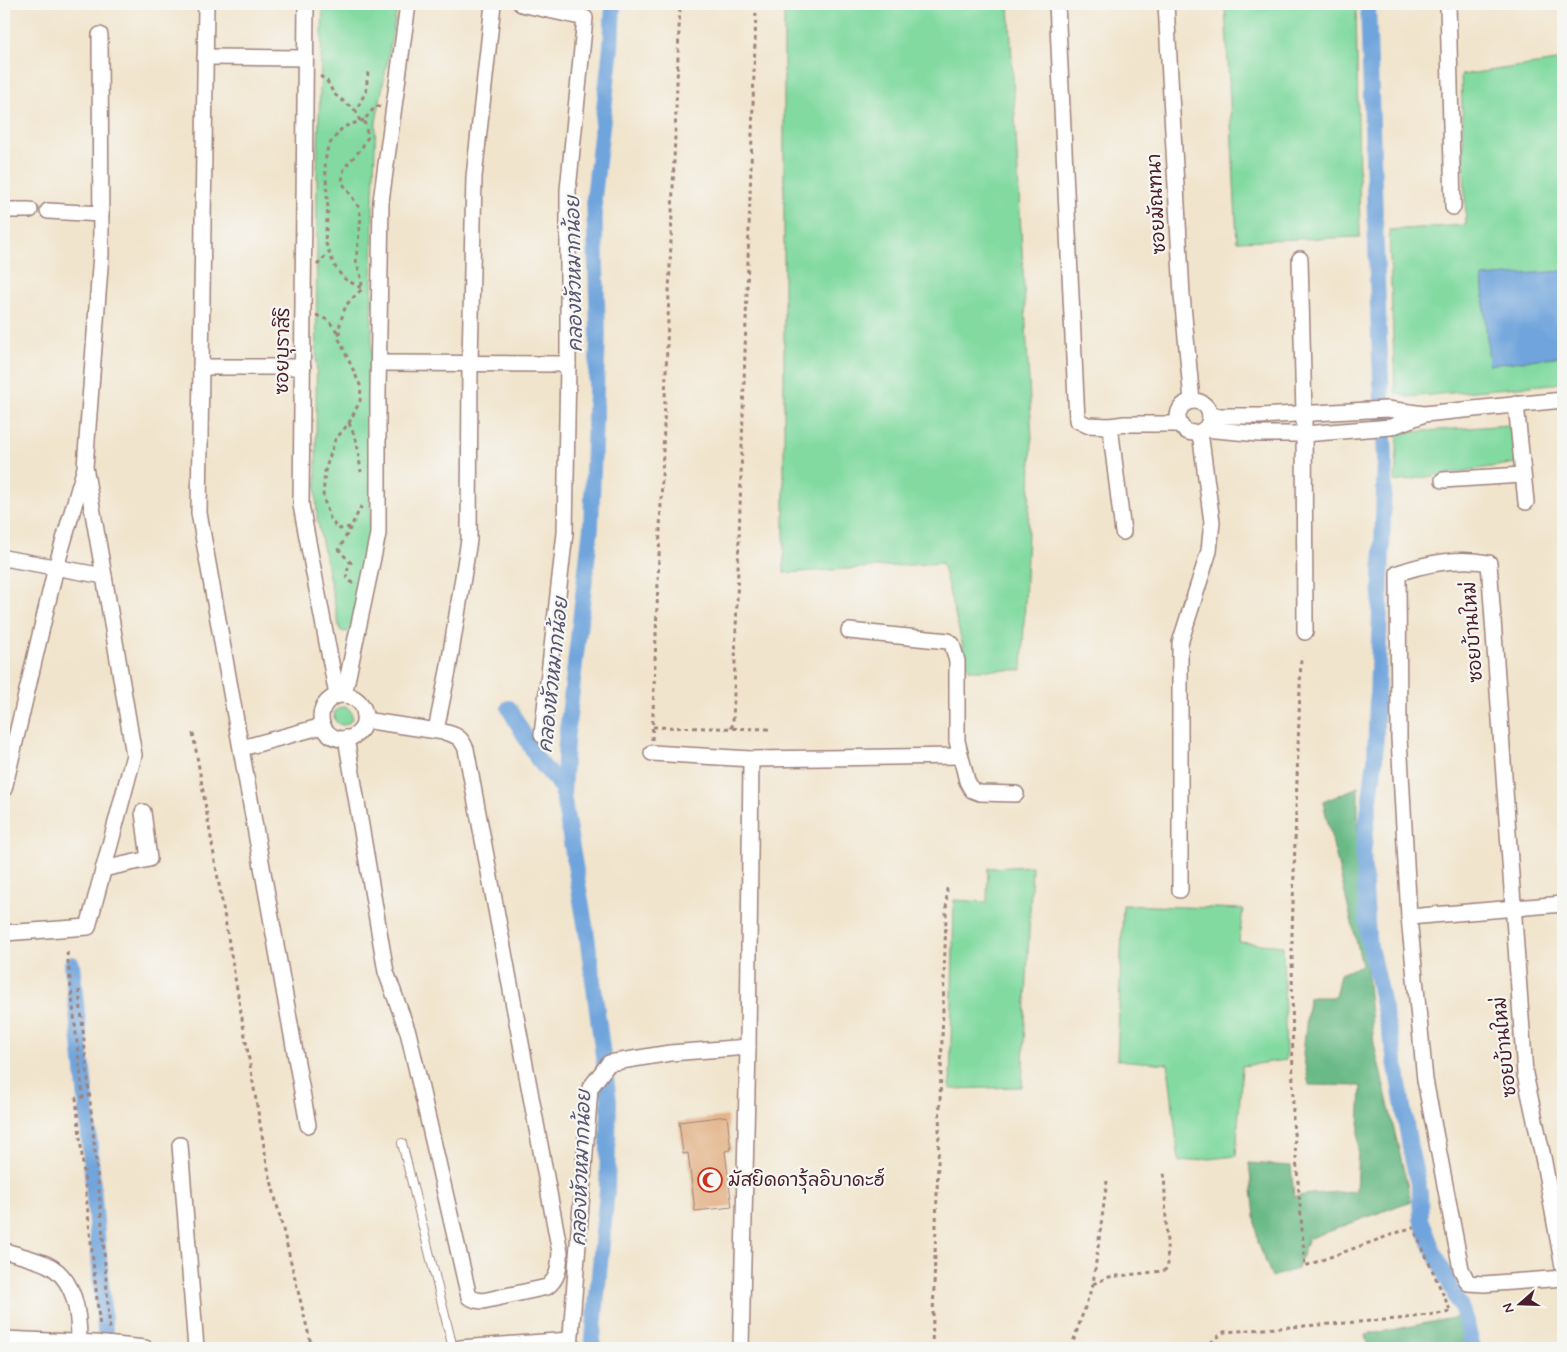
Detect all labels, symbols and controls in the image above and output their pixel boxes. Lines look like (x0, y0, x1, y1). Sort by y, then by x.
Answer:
street label: ซอยมัณฑนา (1142, 153, 1172, 255)
water label: คลองหัวหมากน้อย (560, 194, 590, 352)
street label: ซอยบุราสิริ (270, 307, 297, 395)
street label: ซอยบ้านใหม่ (1456, 581, 1489, 683)
water label: คลองหัวหมากน้อย (532, 594, 576, 754)
street label: ซอยบ้านใหม่ (1486, 995, 1523, 1099)
water label: คลองหัวหมากน้อย (566, 1087, 598, 1247)
mosque icon: มัสยิดดารุ้ลอิบาดะฮ์ (697, 1167, 723, 1193)
place label: มัสยิดดารุ้ลอิบาดะฮ์ (728, 1167, 885, 1194)
north arrow (1494, 1280, 1544, 1330)
text: N (1499, 1301, 1519, 1316)

